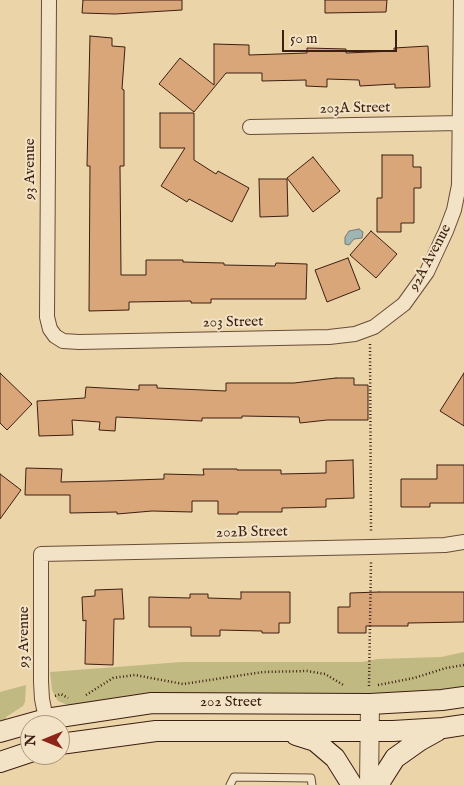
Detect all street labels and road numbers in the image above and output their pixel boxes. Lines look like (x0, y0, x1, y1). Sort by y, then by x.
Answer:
street label: 203A Street (320, 99, 390, 119)
street label: 93 Avenue (22, 138, 40, 200)
street label: 92A Avenue (406, 222, 456, 294)
street label: 203 Street (203, 313, 263, 333)
street label: 202B Street (216, 523, 288, 543)
street label: 93 Avenue (16, 606, 34, 668)
street label: 202 Street (200, 694, 262, 712)

